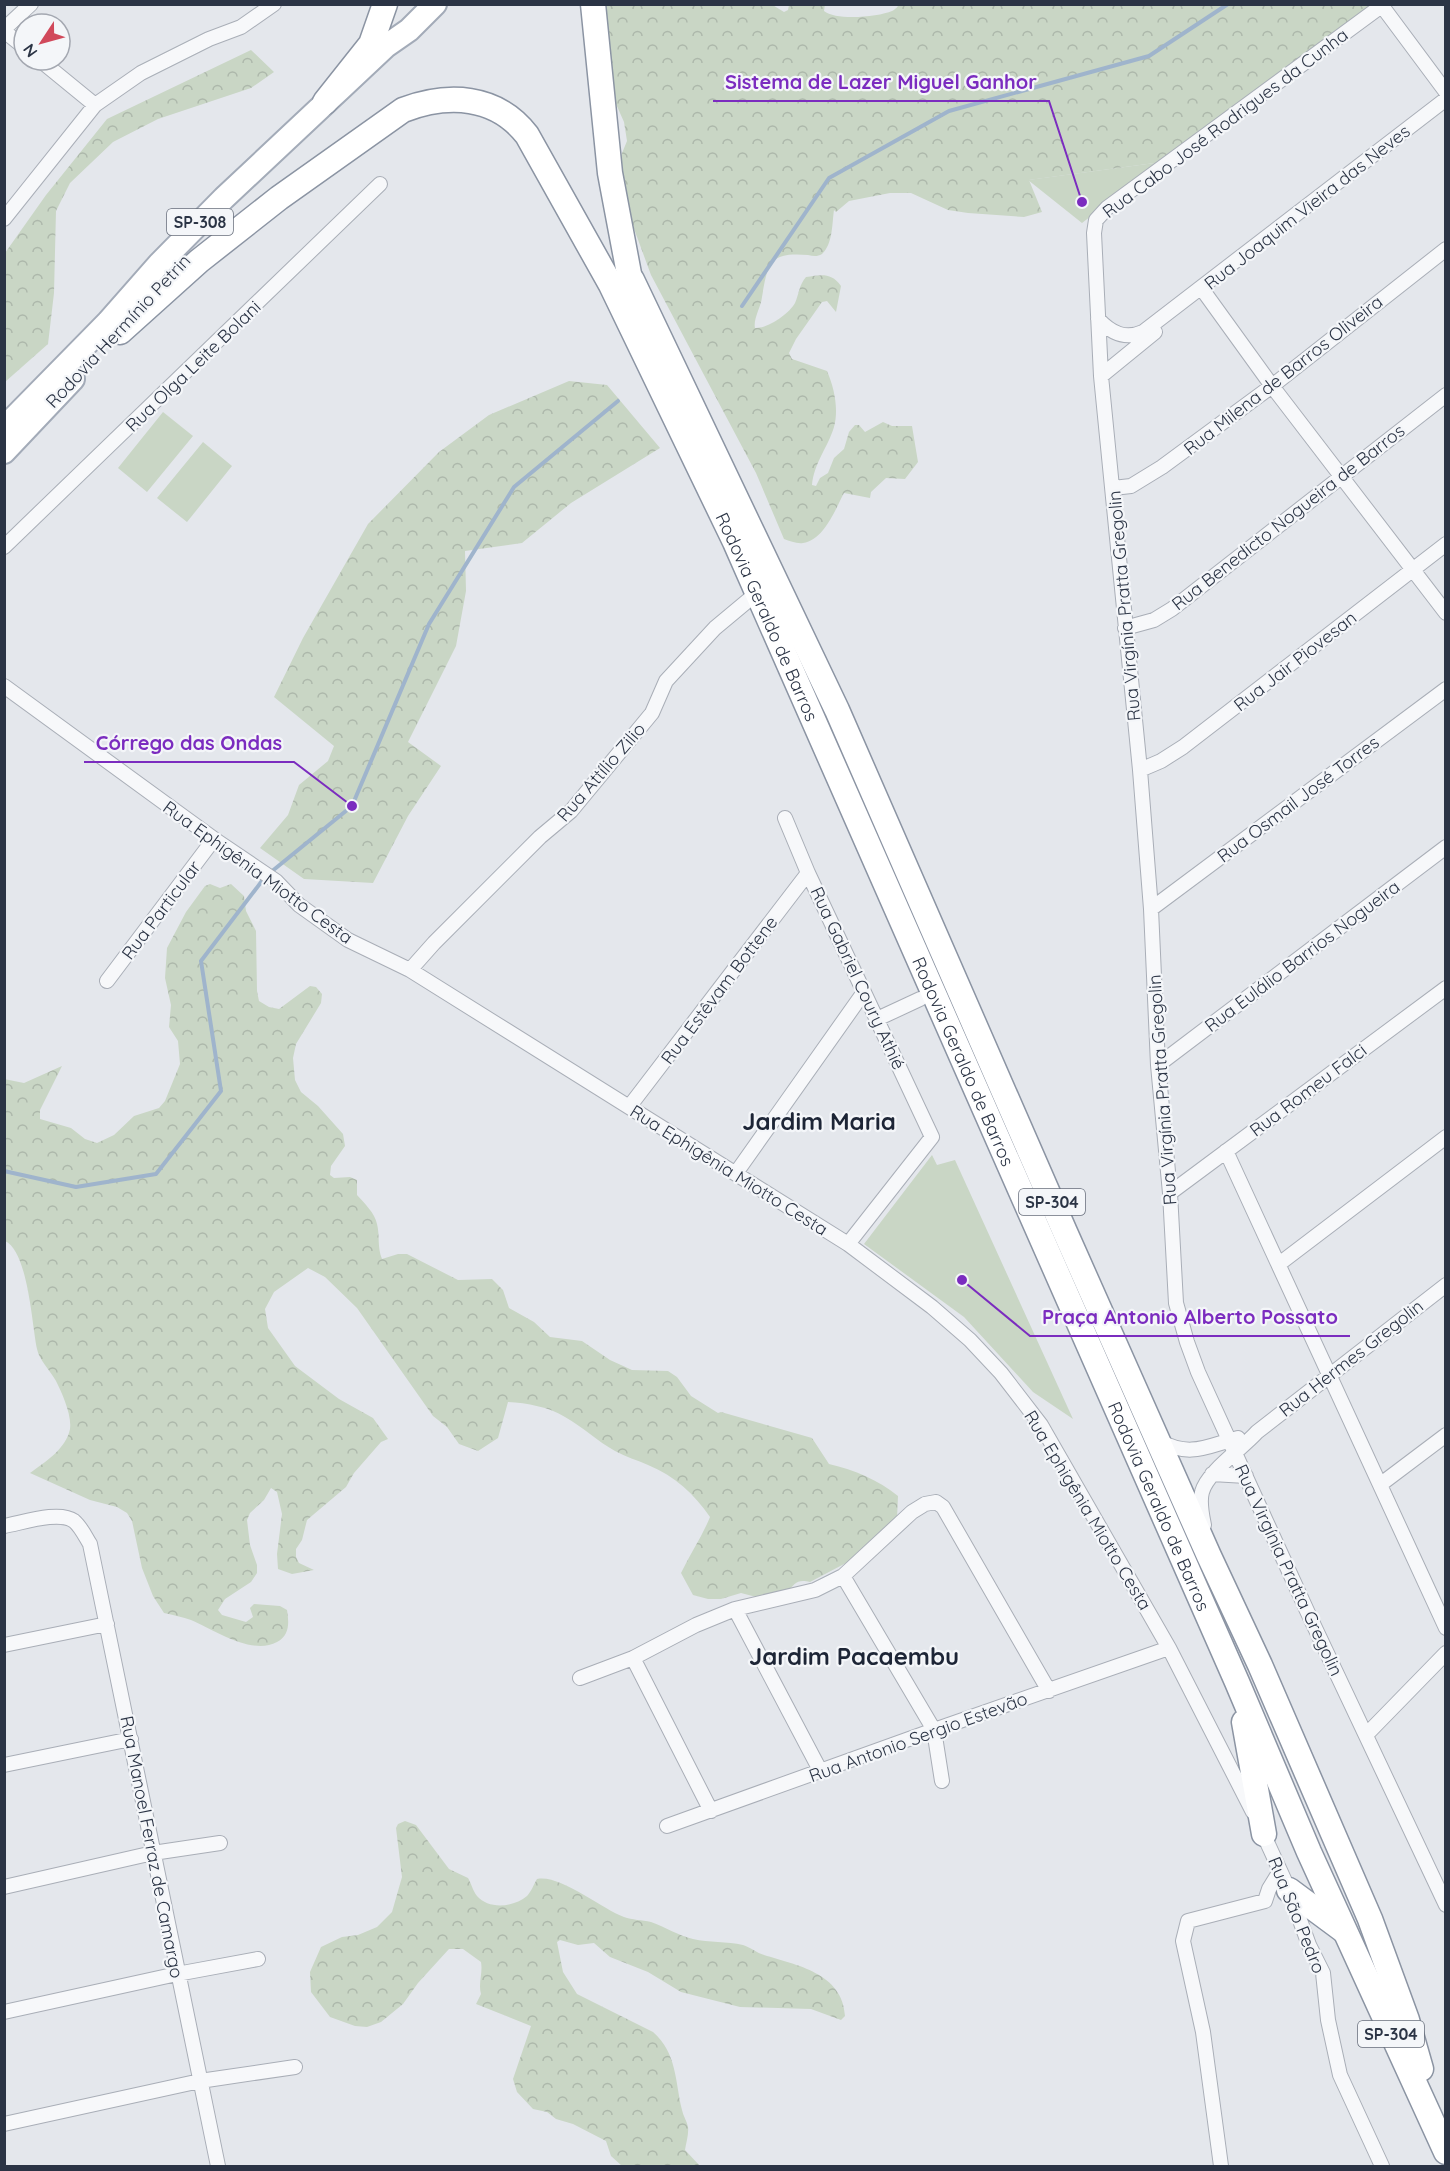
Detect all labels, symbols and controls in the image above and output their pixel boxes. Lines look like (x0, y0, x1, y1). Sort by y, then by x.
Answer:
north arrow (12, 12, 72, 72)
street label: Rua Cabo José Rodrigues da Cunha (1098, 23, 1352, 223)
text: N (18, 40, 41, 61)
callout: Sistema de Lazer Miguel Ganhor (713, 63, 1049, 101)
text: Sistema de Lazer Miguel Ganhor (725, 69, 1037, 94)
street label: Rua Joaquim Vieira das Neves (1199, 119, 1415, 295)
road number: SP-308 (167, 209, 233, 235)
street label: Rodovia Hermínio Petrin (41, 249, 195, 413)
street label: Rua Milena de Barros Oliveira (1179, 290, 1387, 460)
street label: Rua Olga Leite Bolani (121, 295, 265, 437)
street label: Rua Benedicto Nogueira de Barros (1167, 419, 1409, 615)
street label: Rua Virgínia Pratta Gregolin (1102, 490, 1146, 722)
street label: Rodovia Geraldo de Barros (711, 508, 824, 725)
street label: Rua Jair Piovesan (1229, 606, 1361, 716)
street label: Rua Attílio Zilio (552, 718, 650, 826)
callout: Córrego das Ondas (84, 724, 294, 762)
text: Córrego das Ondas (96, 730, 282, 755)
street label: Rua Osmail José Torres (1213, 731, 1383, 867)
street label: Rua Ephigênia Miotto Cesta (159, 795, 357, 949)
street label: Rua Particular (116, 856, 206, 964)
street label: Rua Eulálio Barrios Nogueira (1200, 875, 1404, 1037)
street label: Rua Gabriel Coury Athié (805, 883, 911, 1073)
street label: Rua Estêvam Bottene (656, 911, 782, 1069)
street label: Rodovia Geraldo de Barros (908, 953, 1020, 1169)
street label: Rua Virgínia Pratta Gregolin (1142, 974, 1182, 1206)
street label: Rua Romeu Falci (1245, 1039, 1371, 1141)
street label: Rua Ephigênia Miotto Cesta (626, 1100, 832, 1240)
district label: Jardim Maria (742, 1106, 896, 1136)
road number: SP-304 (1019, 1189, 1085, 1215)
street label: Rua Hermes Gregolin (1274, 1294, 1428, 1422)
callout: Praça Antonio Alberto Possato (1030, 1298, 1350, 1336)
text: Praça Antonio Alberto Possato (1042, 1304, 1338, 1329)
street label: Rodovia Geraldo de Barros (1103, 1398, 1216, 1614)
street label: Rua Ephigênia Miotto Cesta (1019, 1406, 1157, 1614)
street label: Rua Virgínia Pratta Gregolin (1230, 1460, 1348, 1680)
district label: Jardim Pacaembu (749, 1641, 959, 1671)
street label: Rua Antonio Sergio Estevão (806, 1687, 1030, 1787)
street label: Rua Manoel Ferraz de Camargo (115, 1714, 189, 1980)
street label: Rua São Pedro (1263, 1853, 1331, 1977)
road number: SP-304 (1358, 2021, 1424, 2047)

